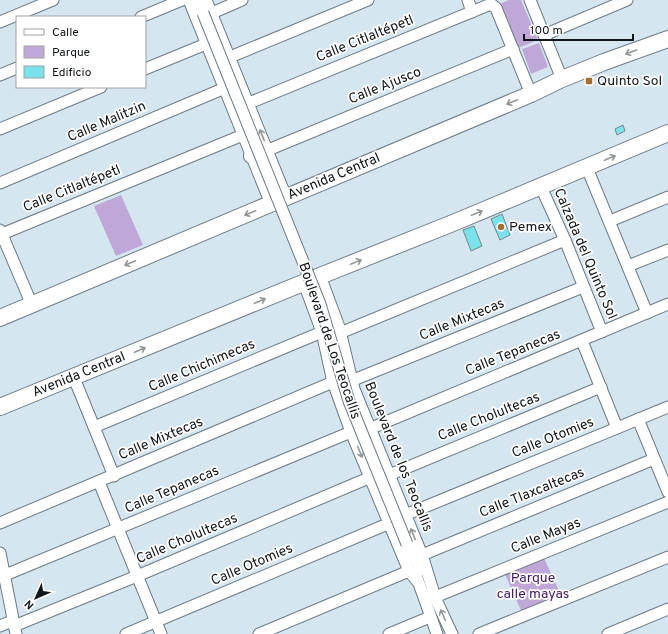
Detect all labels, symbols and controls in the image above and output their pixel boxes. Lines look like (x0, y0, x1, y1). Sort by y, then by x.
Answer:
street label: Calle Citlaltépetl (314, 12, 416, 66)
legend (16, 16, 146, 88)
scale bar (524, 16, 633, 42)
text: 100 m (530, 23, 563, 39)
text: Calle (52, 25, 79, 41)
text: Parque (52, 45, 90, 61)
one-way arrow (625, 49, 638, 56)
street label: Calle Ajusco (346, 64, 424, 108)
text: Edificio (52, 65, 92, 81)
place label: Quinto Sol (597, 73, 662, 90)
marker: Quinto Sol (584, 76, 594, 86)
street label: Calle Malitzin (65, 98, 149, 146)
one-way arrow (506, 99, 518, 107)
one-way arrow (257, 130, 265, 142)
street label: Avenida Central (285, 150, 383, 204)
one-way arrow (603, 153, 615, 161)
street label: Calle Citlaltépetl (21, 162, 123, 216)
street label: Calzada del Quinto Sol (550, 186, 620, 322)
one-way arrow (244, 209, 256, 217)
one-way arrow (470, 209, 482, 217)
place label: Pemex (509, 219, 552, 236)
marker: Pemex (496, 222, 506, 232)
one-way arrow (350, 257, 362, 265)
one-way arrow (125, 260, 137, 268)
street label: Boulevard de Los Teocallis (294, 260, 364, 422)
street label: Calle Mixtecas (417, 295, 507, 345)
one-way arrow (253, 296, 265, 304)
street label: Calle Tepanecas (463, 326, 563, 380)
street label: Calle Chichimecas (146, 336, 258, 396)
one-way arrow (133, 346, 145, 354)
street label: Avenida Central (30, 349, 128, 401)
street label: Boulevard de los Teocallis (360, 379, 436, 535)
street label: Calle Cholultecas (436, 389, 542, 445)
street label: Calle Mixtecas (116, 414, 206, 464)
street label: Calle Otomies (509, 414, 597, 462)
one-way arrow (357, 446, 364, 458)
street label: Calle Tepanecas (122, 462, 222, 518)
street label: Calle Tlaxcaltecas (477, 464, 587, 522)
street label: Calle Cholultecas (134, 510, 240, 568)
street label: Calle Mayas (509, 514, 583, 558)
one-way arrow (408, 528, 416, 540)
street label: Calle Otomies (209, 540, 295, 590)
park label: Parque calle mayas (497, 570, 569, 603)
north arrow (16, 578, 56, 618)
text: N (22, 597, 37, 612)
one-way arrow (439, 610, 447, 622)

